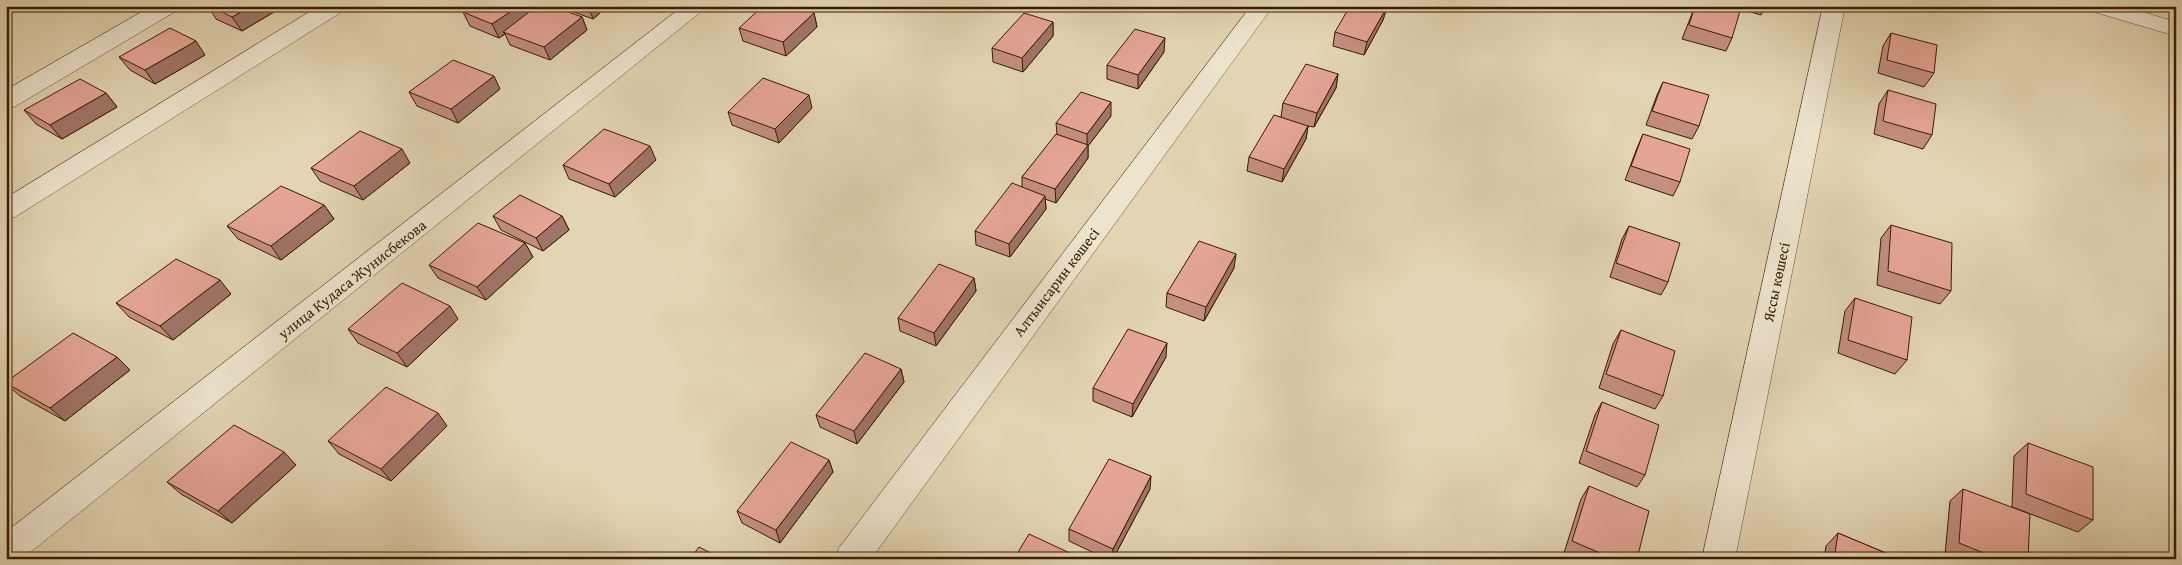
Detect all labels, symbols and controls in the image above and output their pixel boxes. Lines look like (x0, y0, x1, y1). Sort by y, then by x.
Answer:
street label: улица Кудаса Жунисбекова (273, 214, 431, 344)
street label: Алтынсарин көшесі (1008, 223, 1104, 341)
street label: Яссы көшесі (1757, 240, 1795, 325)

